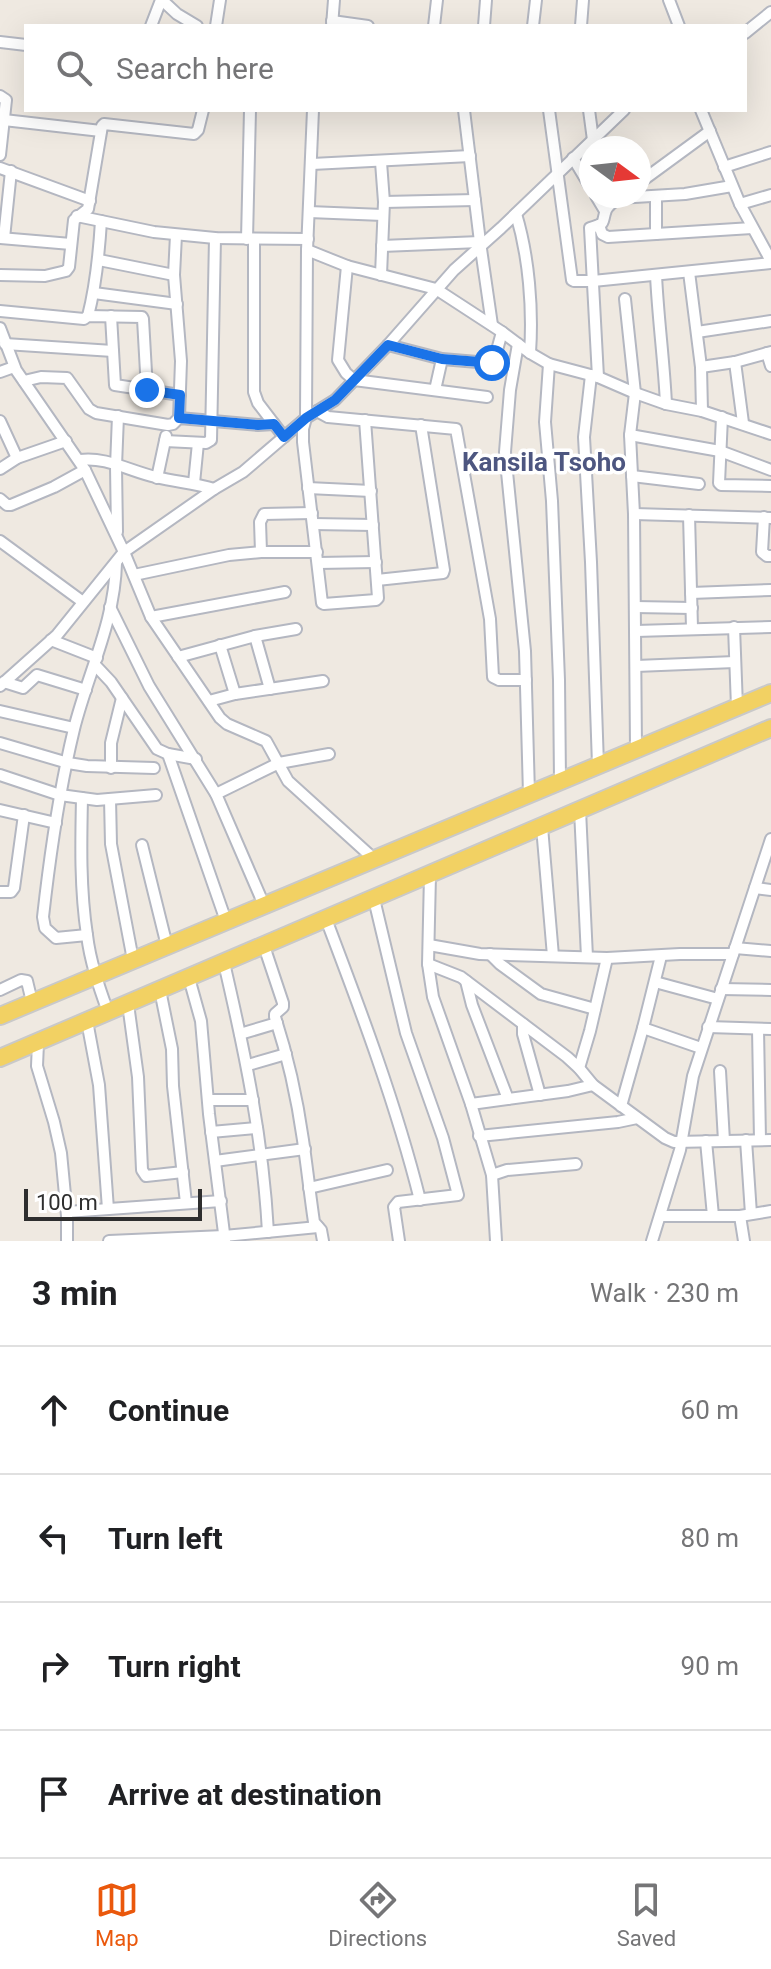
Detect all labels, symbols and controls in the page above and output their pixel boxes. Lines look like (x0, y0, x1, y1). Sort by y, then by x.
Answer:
search box (24, 24, 747, 112)
icon: search (52, 46, 96, 90)
text: Search here (116, 51, 274, 86)
north arrow (579, 136, 651, 208)
route start (474, 345, 510, 381)
route end (129, 372, 165, 408)
district label: Kansila Tsoho (462, 447, 626, 477)
scale bar (24, 1185, 202, 1221)
text: 100 m (36, 1190, 98, 1215)
text: 3 min (32, 1273, 117, 1313)
text: Walk · 230 m (590, 1278, 739, 1308)
icon: ahead (32, 1388, 76, 1432)
text: Continue (108, 1393, 229, 1428)
text: 60 m (681, 1395, 739, 1425)
icon: left (32, 1516, 76, 1560)
text: Turn left (108, 1521, 223, 1556)
text: 80 m (681, 1523, 739, 1553)
icon: right (32, 1644, 76, 1688)
text: Turn right (108, 1649, 241, 1684)
text: 90 m (681, 1651, 739, 1681)
icon: arrive (32, 1772, 76, 1816)
text: Arrive at destination (108, 1777, 382, 1812)
tab: Map (95, 1878, 139, 1951)
tab: Directions (328, 1878, 427, 1951)
tab: Saved (617, 1878, 676, 1951)

